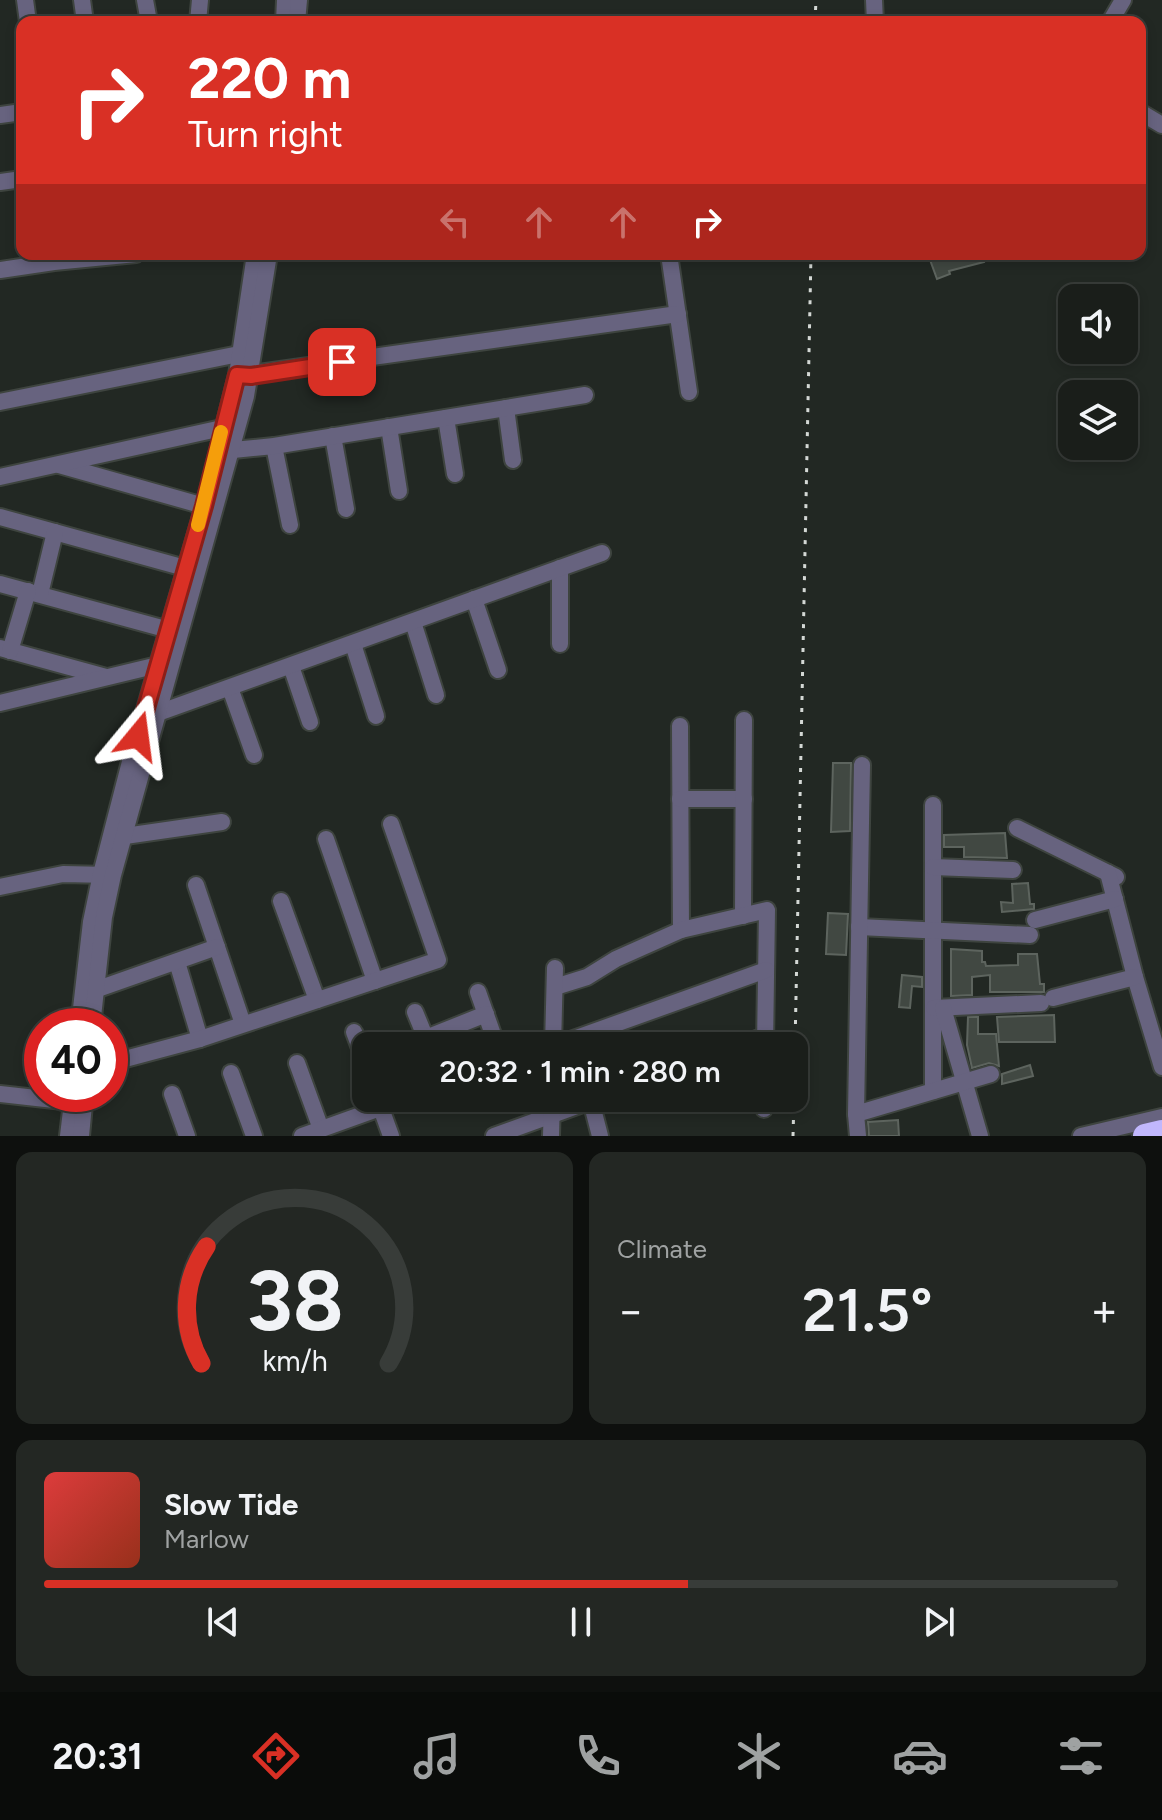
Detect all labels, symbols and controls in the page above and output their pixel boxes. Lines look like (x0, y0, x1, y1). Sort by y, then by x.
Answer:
text: 220 m (188, 45, 351, 112)
icon: right (56, 48, 160, 152)
text: Turn right (188, 113, 343, 156)
icon: left (433, 200, 477, 244)
icon: ahead (517, 200, 561, 244)
icon: ahead (601, 200, 645, 244)
icon: right (685, 200, 729, 244)
map controls (1058, 284, 1138, 460)
button: sound (1058, 284, 1138, 364)
pin (308, 328, 376, 396)
icon: arrive (320, 340, 364, 384)
button: layers (1058, 380, 1138, 460)
position arrow (96, 694, 180, 778)
speed limit sign: 40 (24, 1008, 128, 1112)
text: 20:32 · 1 min · 280 m (439, 1053, 721, 1090)
text: Climate (617, 1233, 707, 1265)
text: 38 (246, 1251, 343, 1351)
text: 21.5° (802, 1274, 933, 1346)
text: − (617, 1284, 644, 1337)
text: + (1091, 1284, 1118, 1337)
text: km/h (262, 1344, 327, 1378)
text: Slow Tide (164, 1486, 298, 1523)
text: Marlow (164, 1523, 249, 1555)
icon: previous (201, 1600, 245, 1644)
icon: pause (559, 1600, 603, 1644)
icon: next (917, 1600, 961, 1644)
icon: directions (248, 1728, 304, 1784)
icon: music (409, 1728, 465, 1784)
icon: phone (570, 1728, 626, 1784)
icon: climate (731, 1728, 787, 1784)
icon: car (892, 1728, 948, 1784)
icon: filters (1053, 1728, 1109, 1784)
text: 20:31 (53, 1735, 143, 1778)

